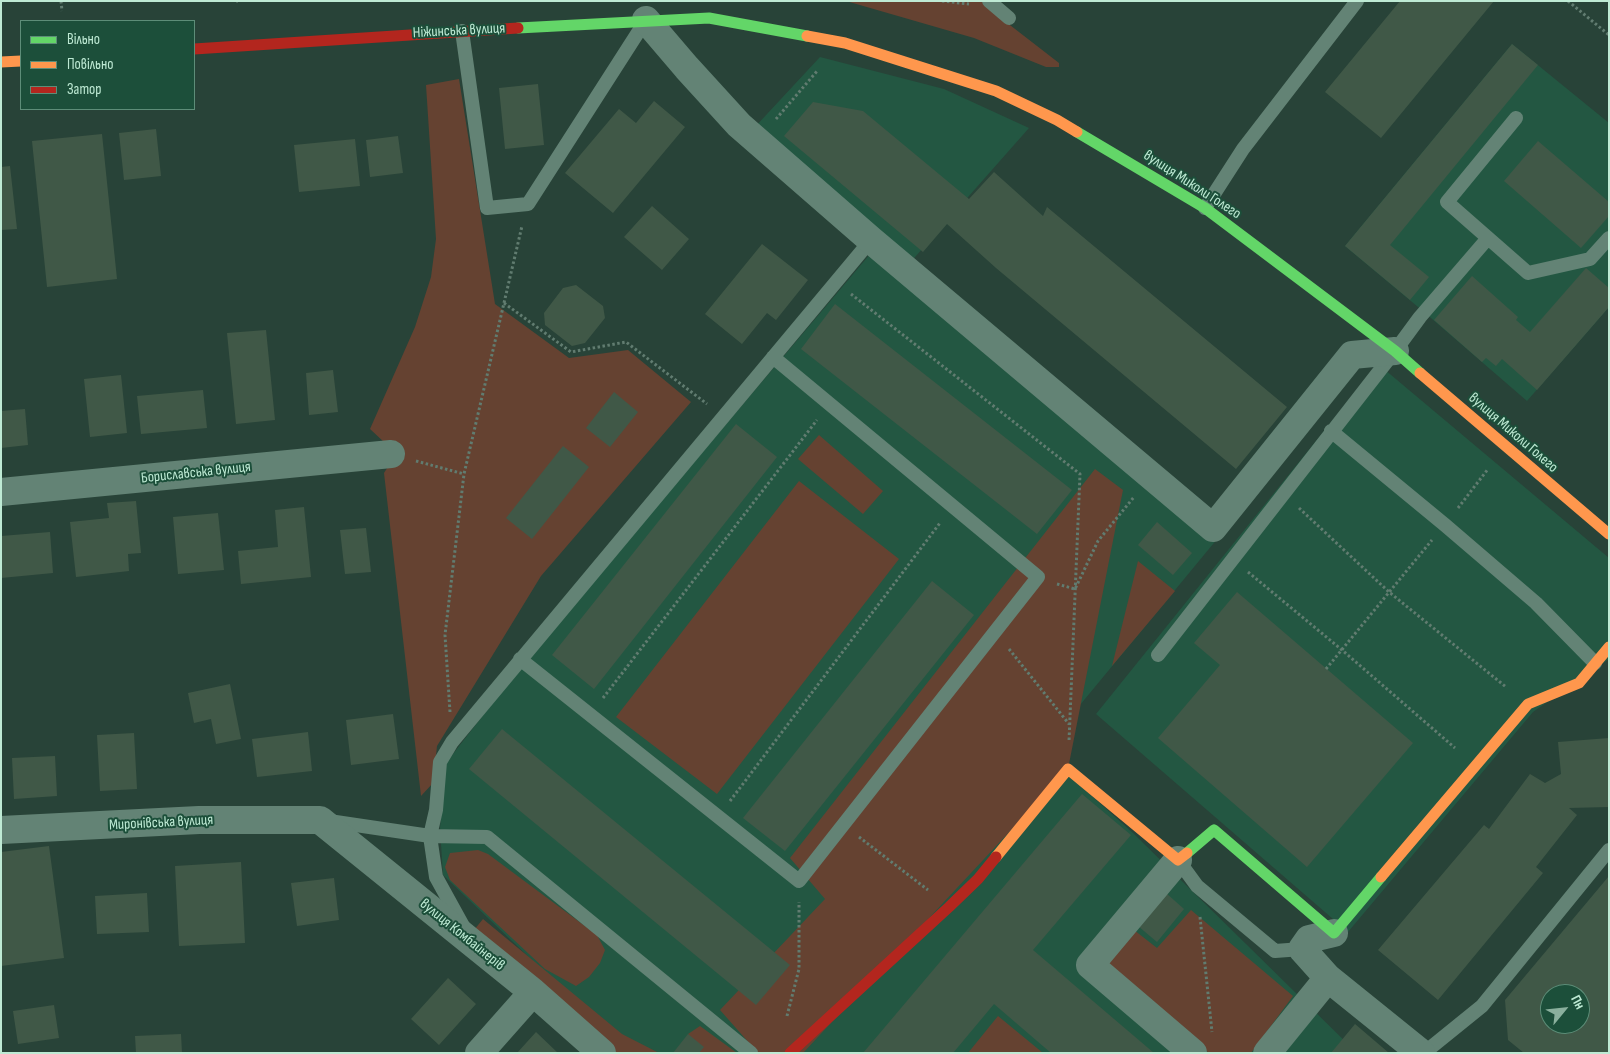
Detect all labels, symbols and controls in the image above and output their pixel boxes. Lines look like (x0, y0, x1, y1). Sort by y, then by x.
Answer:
legend (20, 20, 195, 110)
street label: Ніжинська вулиця (412, 20, 506, 42)
text: Вільно (67, 30, 100, 49)
text: Повільно (67, 55, 113, 74)
text: Затор (67, 80, 101, 99)
street label: вулиця Миколи Голего (1140, 147, 1244, 223)
street label: вулиця Миколи Голего (1465, 389, 1561, 477)
street label: Бориславська вулиця (140, 458, 252, 488)
street label: Миронівська вулиця (108, 811, 214, 835)
street label: вулиця Комбайнерів (416, 895, 508, 975)
north arrow (1540, 984, 1590, 1034)
text: Пн (1567, 992, 1588, 1012)

